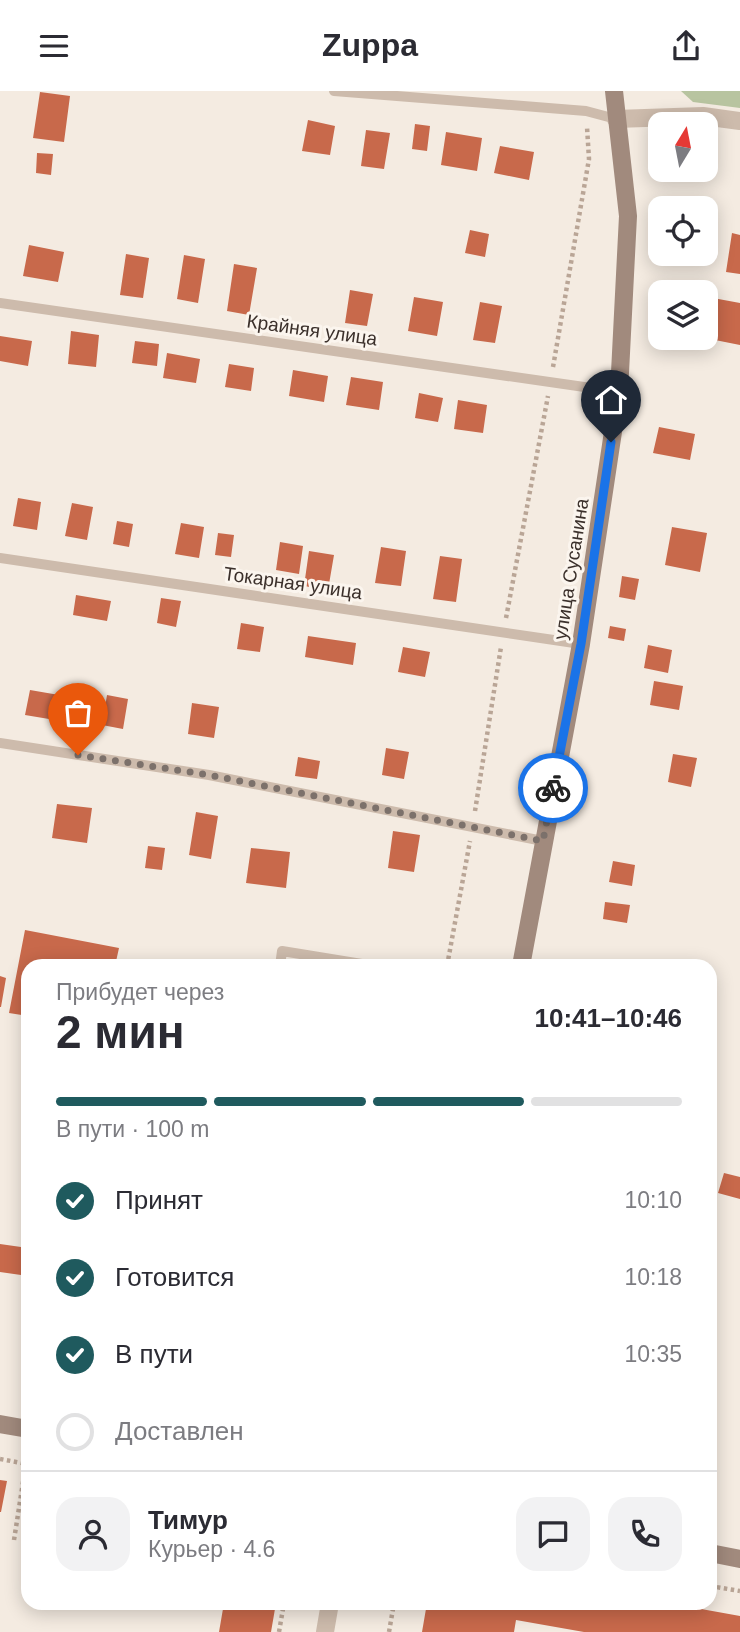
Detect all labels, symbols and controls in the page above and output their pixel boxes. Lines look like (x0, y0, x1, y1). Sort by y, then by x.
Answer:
icon: menu (35, 27, 73, 65)
text: Zuppa (322, 27, 418, 63)
icon: share (667, 27, 705, 65)
north arrow (648, 112, 718, 182)
map controls (648, 112, 718, 350)
button: locate (648, 196, 718, 266)
button: layers (648, 280, 718, 350)
street label: Крайняя улица (245, 310, 379, 350)
pin (581, 370, 641, 442)
icon: home (592, 381, 630, 419)
street label: улица Сусанина (549, 496, 593, 641)
street label: Токарная улица (223, 563, 364, 603)
pin (48, 683, 108, 755)
icon: bag (59, 694, 97, 732)
courier (518, 753, 588, 823)
icon: bike (534, 769, 572, 807)
text: Прибудет через (56, 979, 224, 1005)
text: 10:41–10:46 (535, 1003, 682, 1033)
text: 2 мин (56, 1006, 184, 1058)
text: В пути · 100 m (56, 1116, 209, 1142)
icon: check (56, 1182, 94, 1220)
text: Принят (115, 1185, 203, 1215)
text: 10:10 (624, 1187, 682, 1213)
icon: check (56, 1259, 94, 1297)
text: Готовится (115, 1262, 234, 1292)
text: 10:18 (624, 1264, 682, 1290)
icon: check (56, 1336, 94, 1374)
text: В пути (115, 1339, 193, 1369)
text: 10:35 (624, 1341, 682, 1367)
text: Доставлен (115, 1416, 244, 1446)
button: person (56, 1497, 130, 1571)
button: chat (516, 1497, 590, 1571)
button: phone (608, 1497, 682, 1571)
text: Тимур (148, 1505, 228, 1535)
text: Курьер · 4.6 (148, 1536, 275, 1562)

